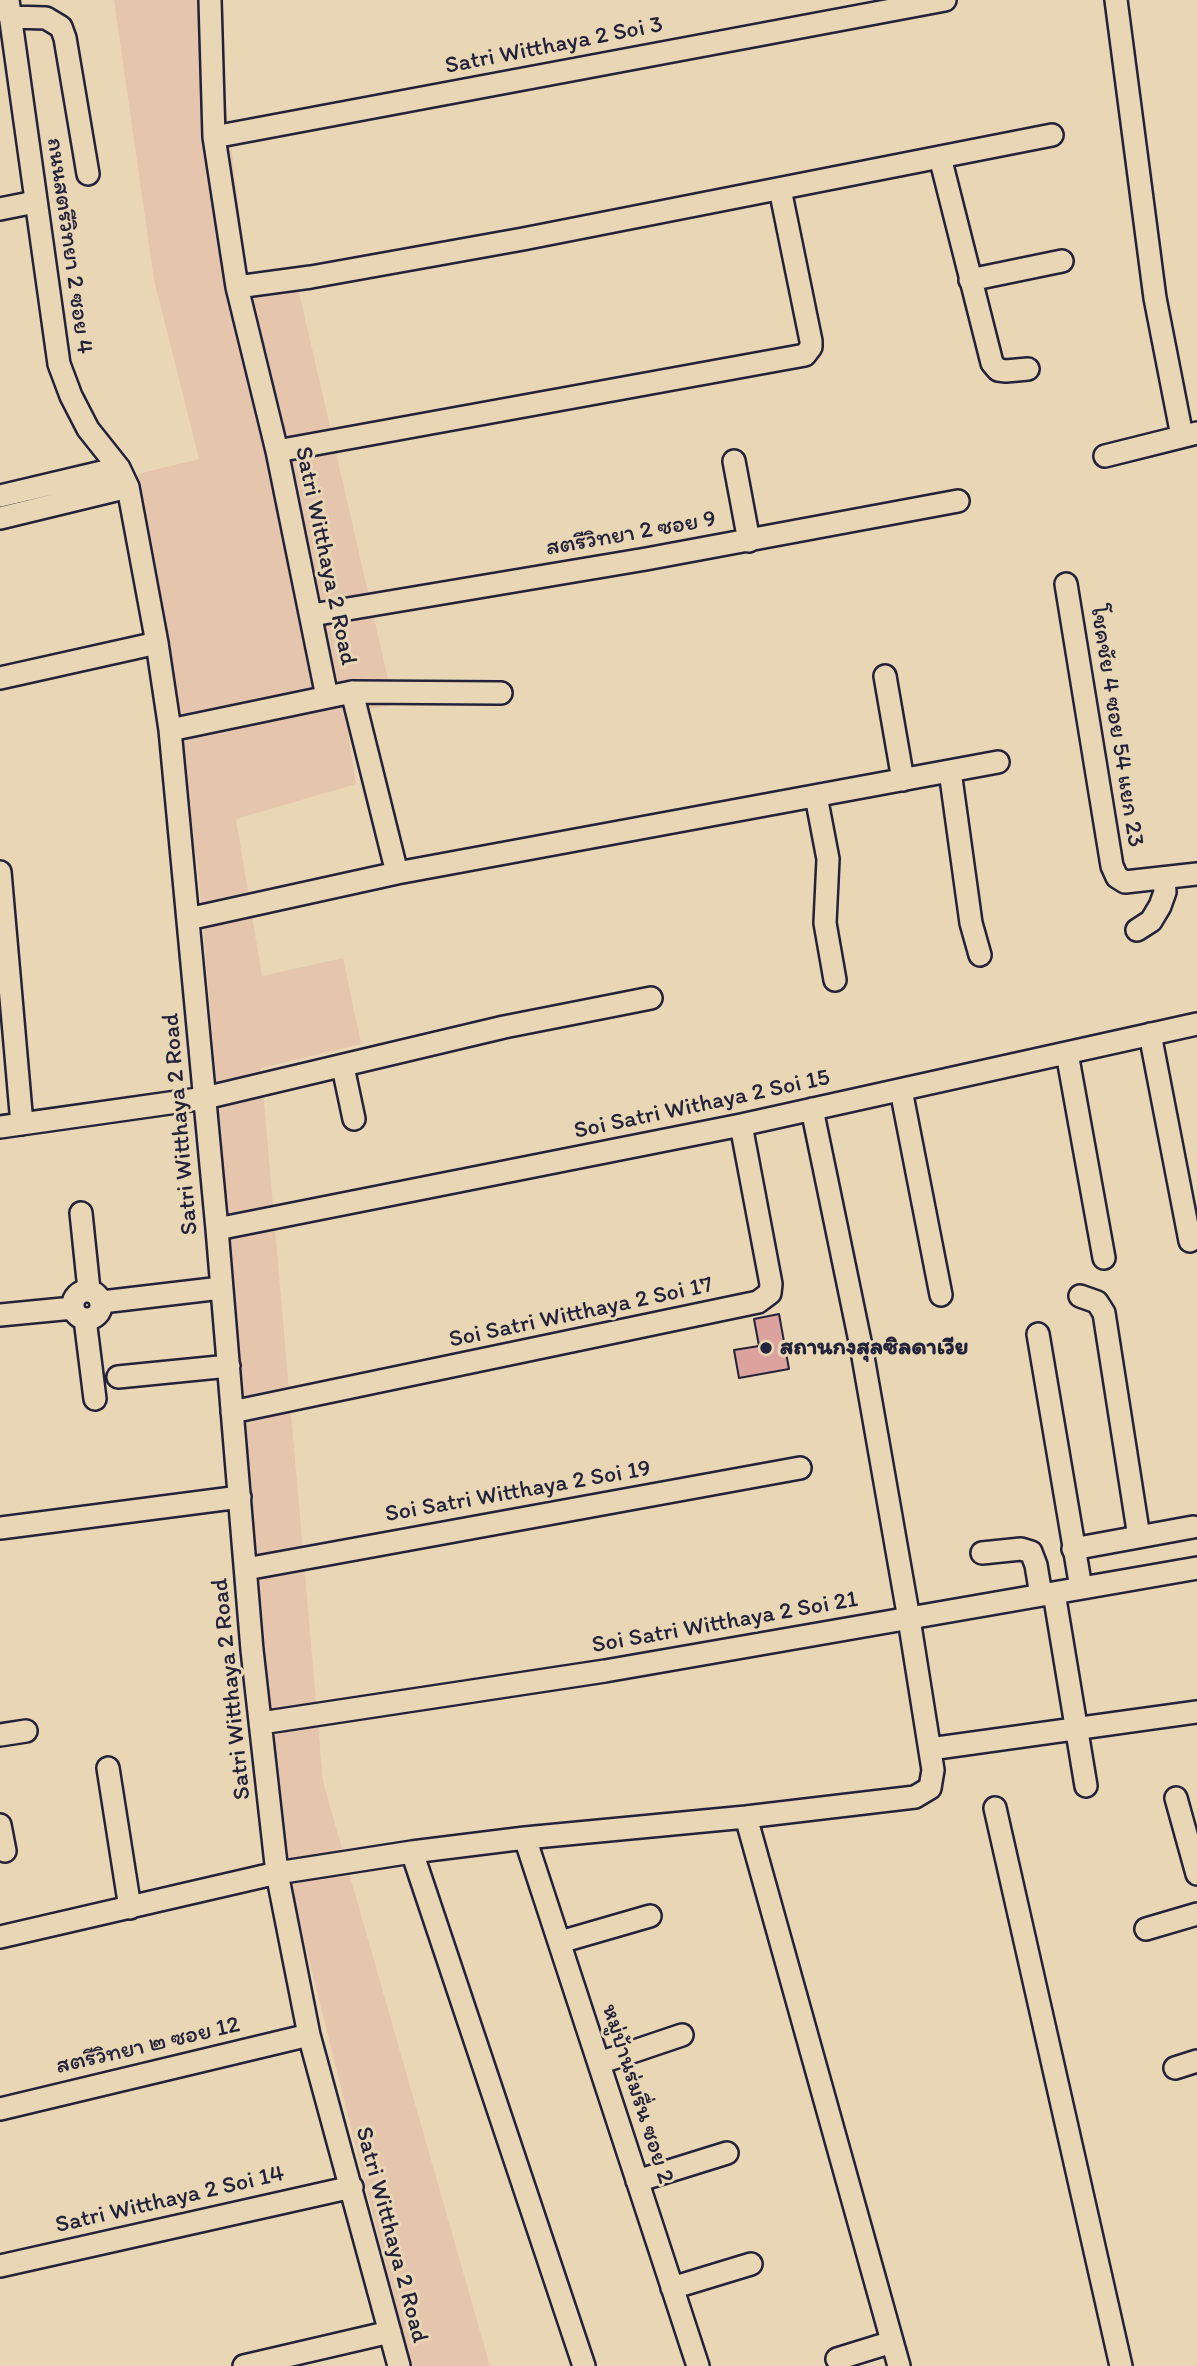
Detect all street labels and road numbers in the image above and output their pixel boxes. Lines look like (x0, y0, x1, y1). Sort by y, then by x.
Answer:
street label: Satri Witthaya 2 Soi 3 (443, 11, 665, 81)
street label: ถนนสตรีวิทยา 2 ซอย 4 (40, 136, 98, 356)
street label: Satri Witthaya 2 Road (288, 444, 362, 668)
street label: สตรีวิทยา 2 ซอย 9 (544, 505, 718, 563)
street label: โชคชัย 4 ซอย 54 แยก 23 (1083, 603, 1149, 849)
street label: Satri Witthaya 2 Road (157, 1012, 205, 1236)
street label: Soi Satri Withaya 2 Soi 15 (571, 1064, 833, 1146)
street label: Soi Satri Witthaya 2 Soi 17 (447, 1271, 715, 1355)
street label: Soi Satri Witthaya 2 Soi 19 (383, 1454, 653, 1530)
street label: Satri Witthaya 2 Road (206, 1577, 258, 1801)
street label: Soi Satri Witthaya 2 Soi 21 (590, 1585, 860, 1661)
street label: หมู่บ้านร่มรื่น ซอย 2 (594, 2001, 680, 2187)
street label: สตรีวิทยา ๒ ซอย 12 (53, 2011, 243, 2081)
street label: Satri Witthaya 2 Road (348, 2124, 434, 2346)
street label: Satri Witthaya 2 Soi 14 (53, 2160, 287, 2240)

